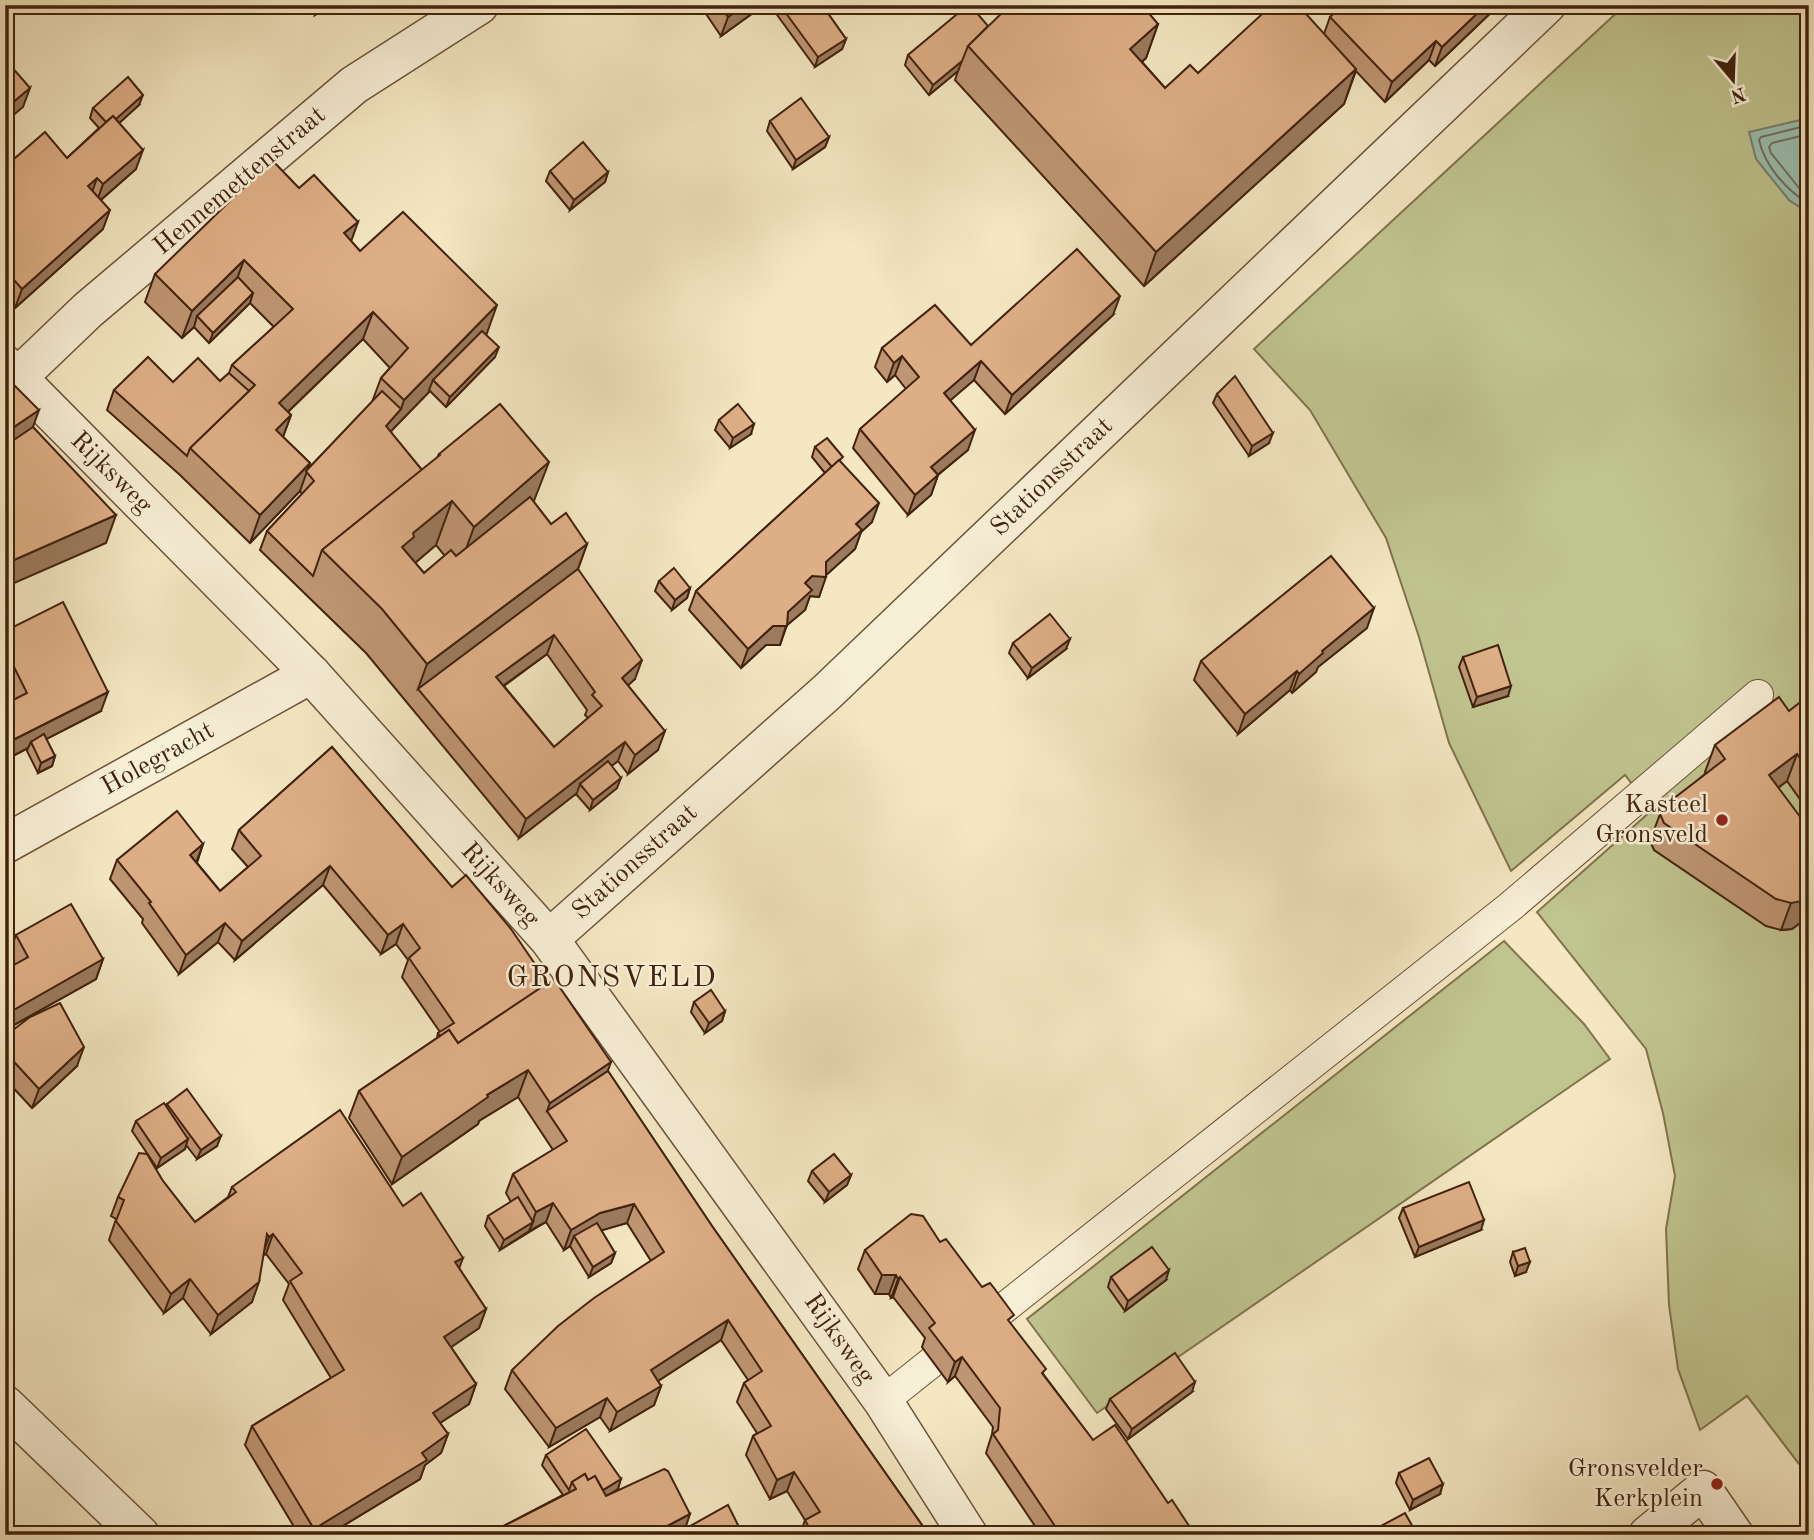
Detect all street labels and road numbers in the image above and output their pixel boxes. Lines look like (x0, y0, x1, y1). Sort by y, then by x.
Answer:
street label: Hennemettenstraat (149, 102, 331, 260)
street label: Stationsstraat (986, 413, 1118, 541)
street label: Rijksweg (65, 427, 157, 519)
street label: Holegracht (97, 717, 219, 801)
street label: Stationsstraat (567, 799, 703, 925)
street label: Rijksweg (456, 838, 544, 932)
street label: Rijksweg (799, 1289, 879, 1389)

